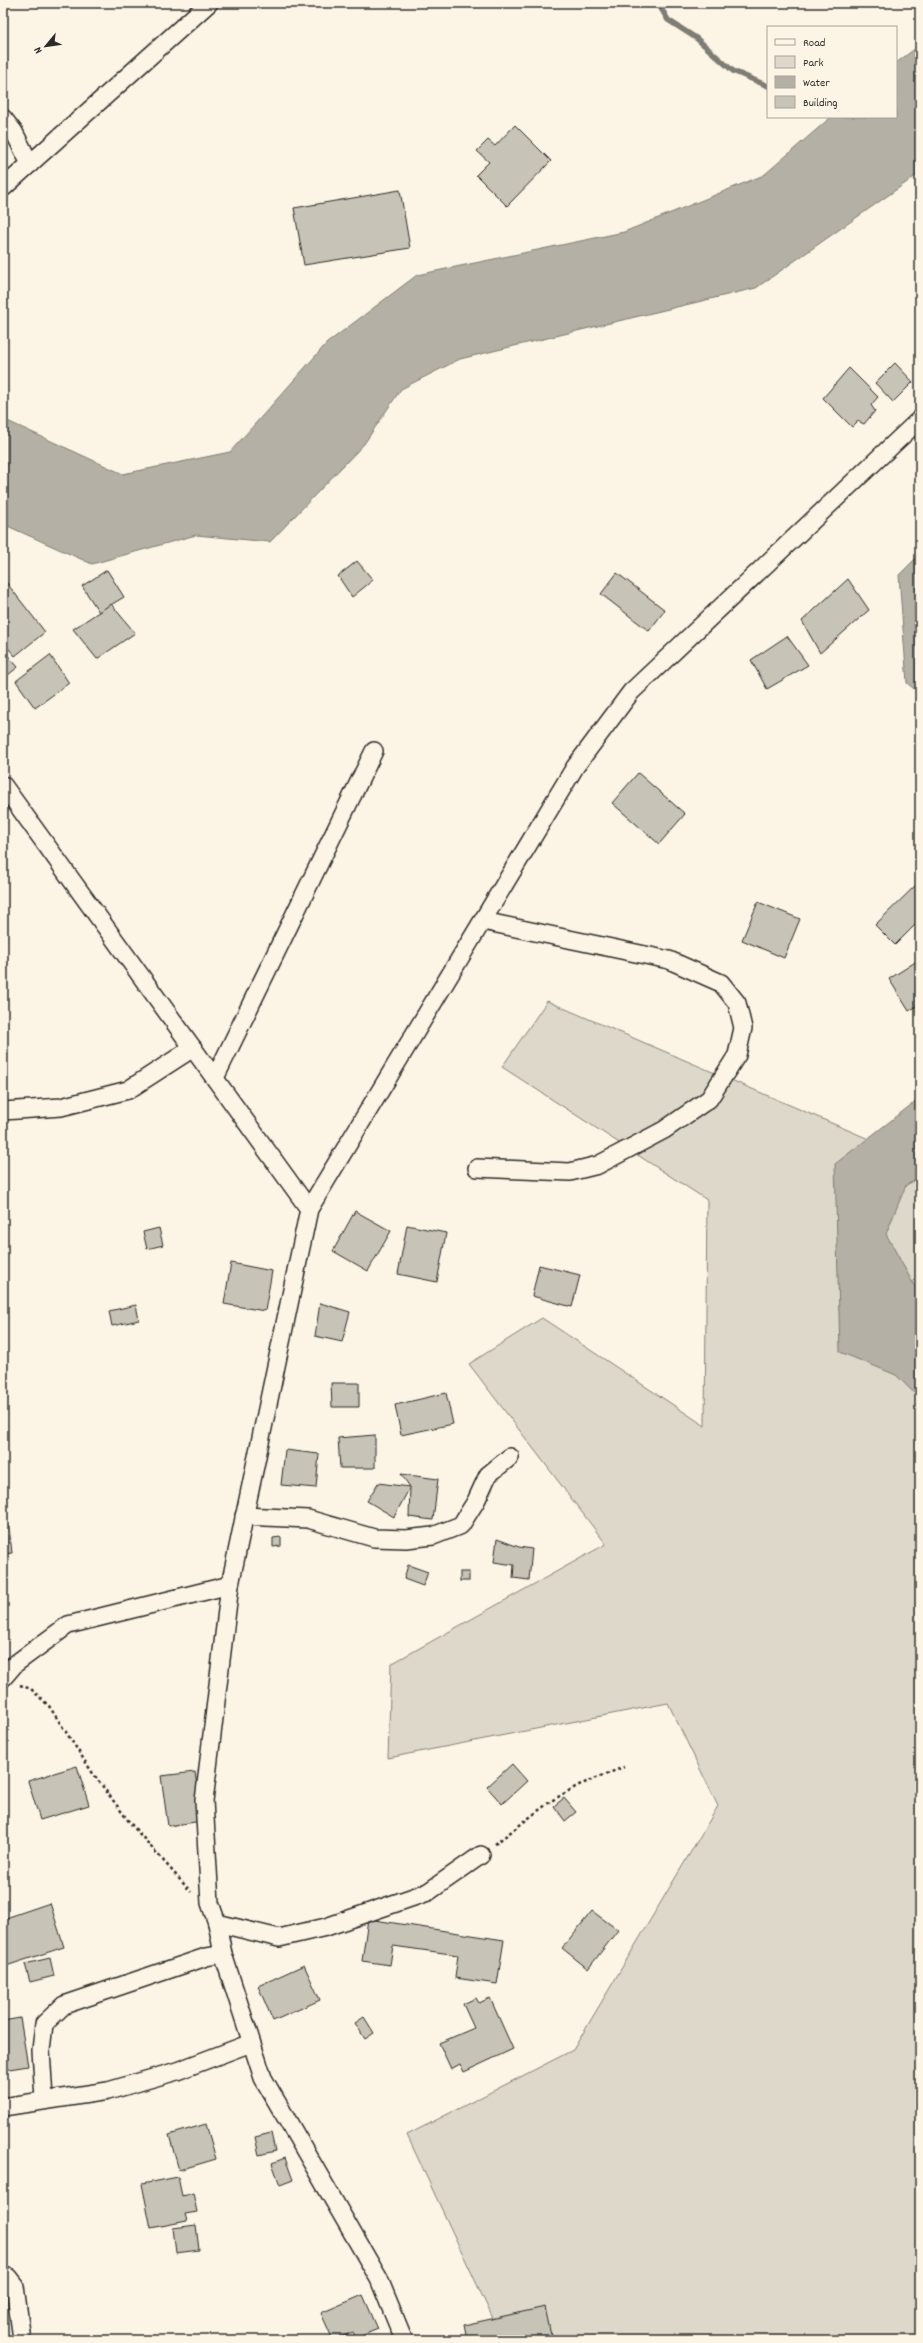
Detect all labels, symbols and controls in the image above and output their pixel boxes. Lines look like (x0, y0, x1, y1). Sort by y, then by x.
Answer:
north arrow (26, 26, 66, 66)
legend (767, 26, 897, 118)
text: Road (803, 35, 825, 52)
text: N (30, 43, 47, 56)
text: Park (803, 55, 824, 72)
text: Water (803, 75, 830, 92)
text: Building (803, 95, 838, 112)

